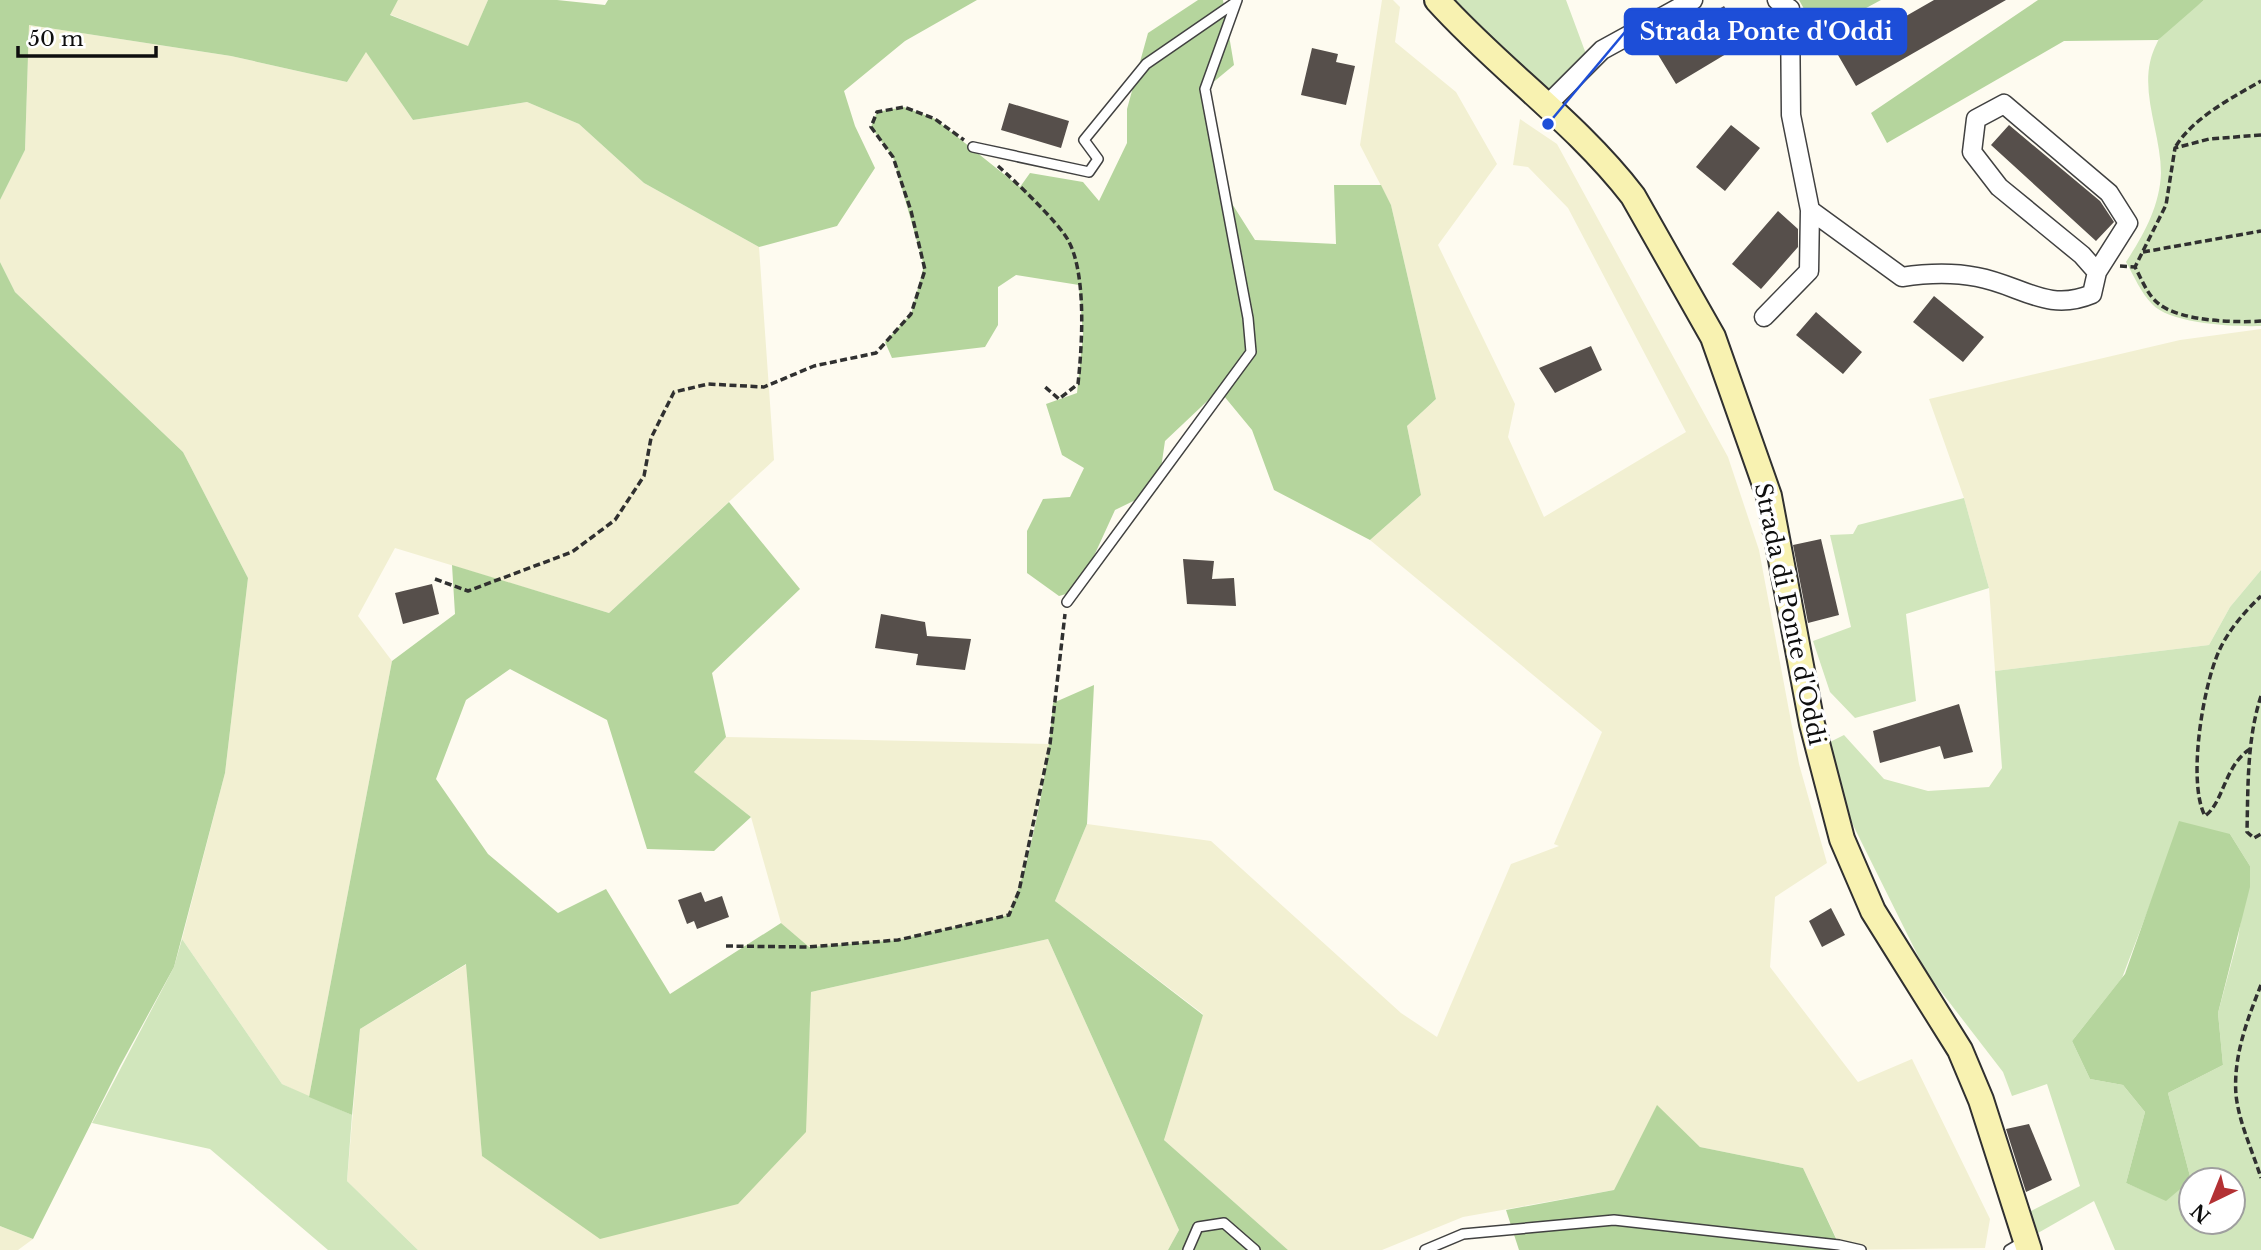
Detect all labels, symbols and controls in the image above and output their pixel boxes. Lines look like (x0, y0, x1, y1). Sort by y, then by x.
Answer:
callout: Strada Ponte d'Oddi (1625, 9, 1906, 54)
scale bar (18, 14, 156, 58)
text: Strada Ponte d'Oddi (1639, 17, 1893, 46)
text: 50 m (28, 26, 84, 52)
street label: Strada di Ponte d'Oddi (1749, 480, 1831, 748)
north arrow (2177, 1166, 2247, 1236)
text: N (2186, 1198, 2215, 1228)

